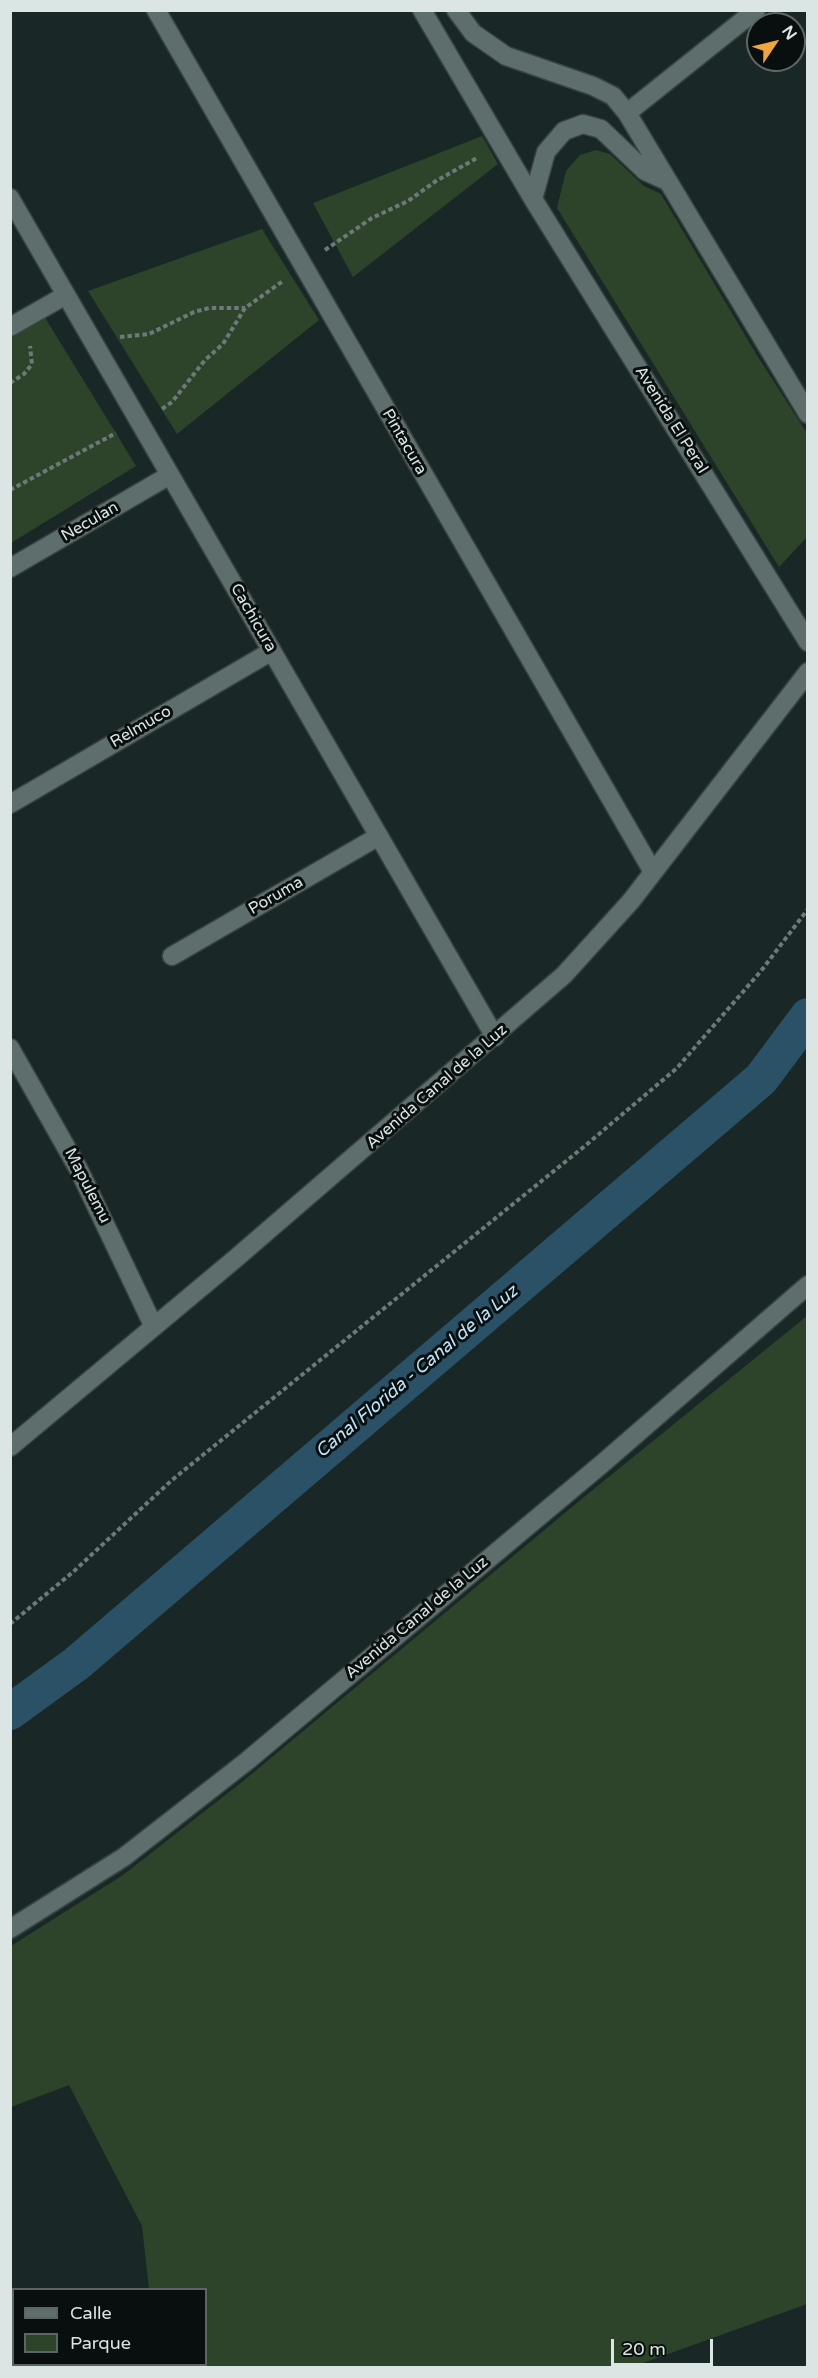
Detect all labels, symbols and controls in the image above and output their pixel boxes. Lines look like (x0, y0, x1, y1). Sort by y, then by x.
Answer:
north arrow (746, 12, 806, 72)
text: N (777, 22, 801, 44)
street label: Avenida El Peral (630, 363, 712, 477)
street label: Pintacura (378, 406, 430, 478)
street label: Neculan (58, 498, 122, 546)
street label: Cachicura (226, 580, 280, 656)
street label: Relmuco (107, 702, 175, 752)
street label: Poruma (245, 873, 307, 919)
street label: Avenida Canal de la Luz (363, 1021, 511, 1153)
street label: Mapulemu (60, 1145, 114, 1227)
water label: Canal Florida - Canal de la Luz (311, 1281, 523, 1463)
street label: Avenida Canal de la Luz (342, 1553, 492, 1683)
legend (12, 2288, 207, 2366)
text: Calle (70, 2302, 112, 2324)
scale bar (614, 2327, 716, 2365)
text: Parque (70, 2332, 131, 2354)
text: 20 m (622, 2338, 666, 2360)

